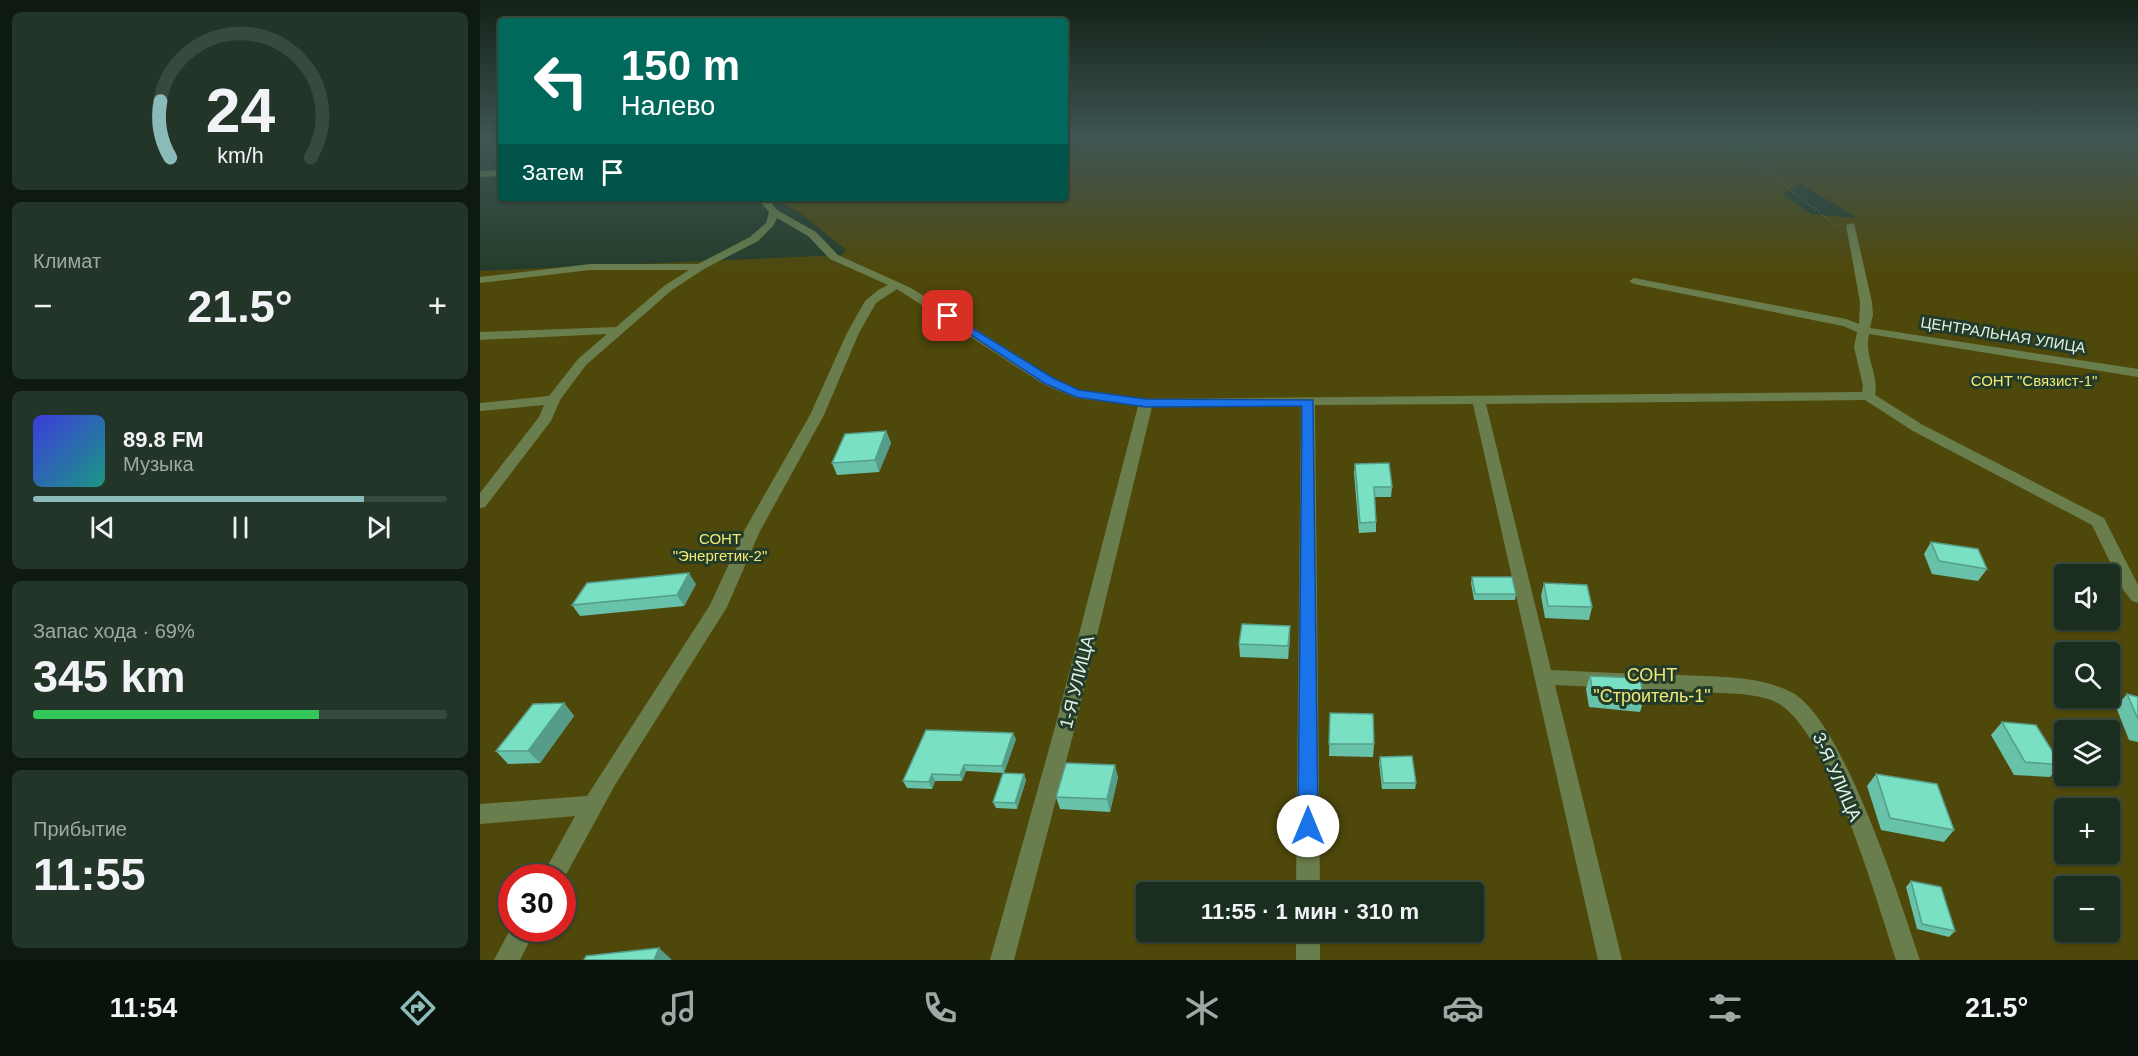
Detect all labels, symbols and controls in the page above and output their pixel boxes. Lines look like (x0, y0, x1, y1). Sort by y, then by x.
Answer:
icon: left (522, 42, 600, 120)
text: 150 m (621, 42, 740, 89)
text: 24 (205, 76, 275, 145)
text: Налево (621, 91, 715, 121)
text: km/h (217, 144, 263, 168)
icon: arrive (596, 156, 629, 189)
text: Затем (522, 160, 584, 185)
text: Климат (33, 250, 101, 272)
text: 21.5° (187, 281, 293, 332)
text: − (33, 287, 52, 324)
text: + (428, 287, 447, 324)
pin (922, 290, 973, 341)
icon: arrive (931, 299, 964, 332)
street label: ЦЕНТРАЛЬНАЯ УЛИЦА (1919, 313, 2087, 356)
park label: СОНТ "Связист-1" (1971, 372, 2097, 389)
text: 89.8 FM (123, 427, 204, 452)
text: Музыка (123, 453, 194, 475)
icon: previous (86, 511, 119, 544)
icon: pause (224, 511, 257, 544)
icon: next (362, 511, 395, 544)
park label: СОНТ "Энергетик-2" (673, 530, 767, 564)
map controls (2054, 564, 2120, 942)
button: sound (2054, 564, 2120, 630)
text: Запас хода · 69% (33, 620, 195, 642)
street label: 1-Я УЛИЦА (1056, 634, 1098, 730)
button: search (2054, 642, 2120, 708)
text: 345 km (33, 651, 186, 702)
park label: СОНТ "Строитель-1" (1593, 665, 1711, 706)
button: layers (2054, 720, 2120, 786)
street label: 3-Я УЛИЦА (1809, 730, 1865, 824)
position arrow (1276, 794, 1340, 858)
button: + (2054, 798, 2120, 864)
text: Прибытие (33, 818, 127, 840)
text: 11:55 (33, 849, 146, 900)
speed limit sign: 30 (498, 864, 576, 942)
button: − (2054, 876, 2120, 942)
text: 11:55 · 1 мин · 310 m (1201, 899, 1419, 924)
icon: directions (397, 987, 439, 1029)
icon: music (658, 987, 700, 1029)
icon: phone (919, 987, 961, 1029)
icon: climate (1181, 987, 1223, 1029)
icon: car (1442, 987, 1484, 1029)
icon: filters (1704, 987, 1746, 1029)
text: 11:54 (110, 993, 177, 1023)
text: 21.5° (1965, 993, 2028, 1023)

